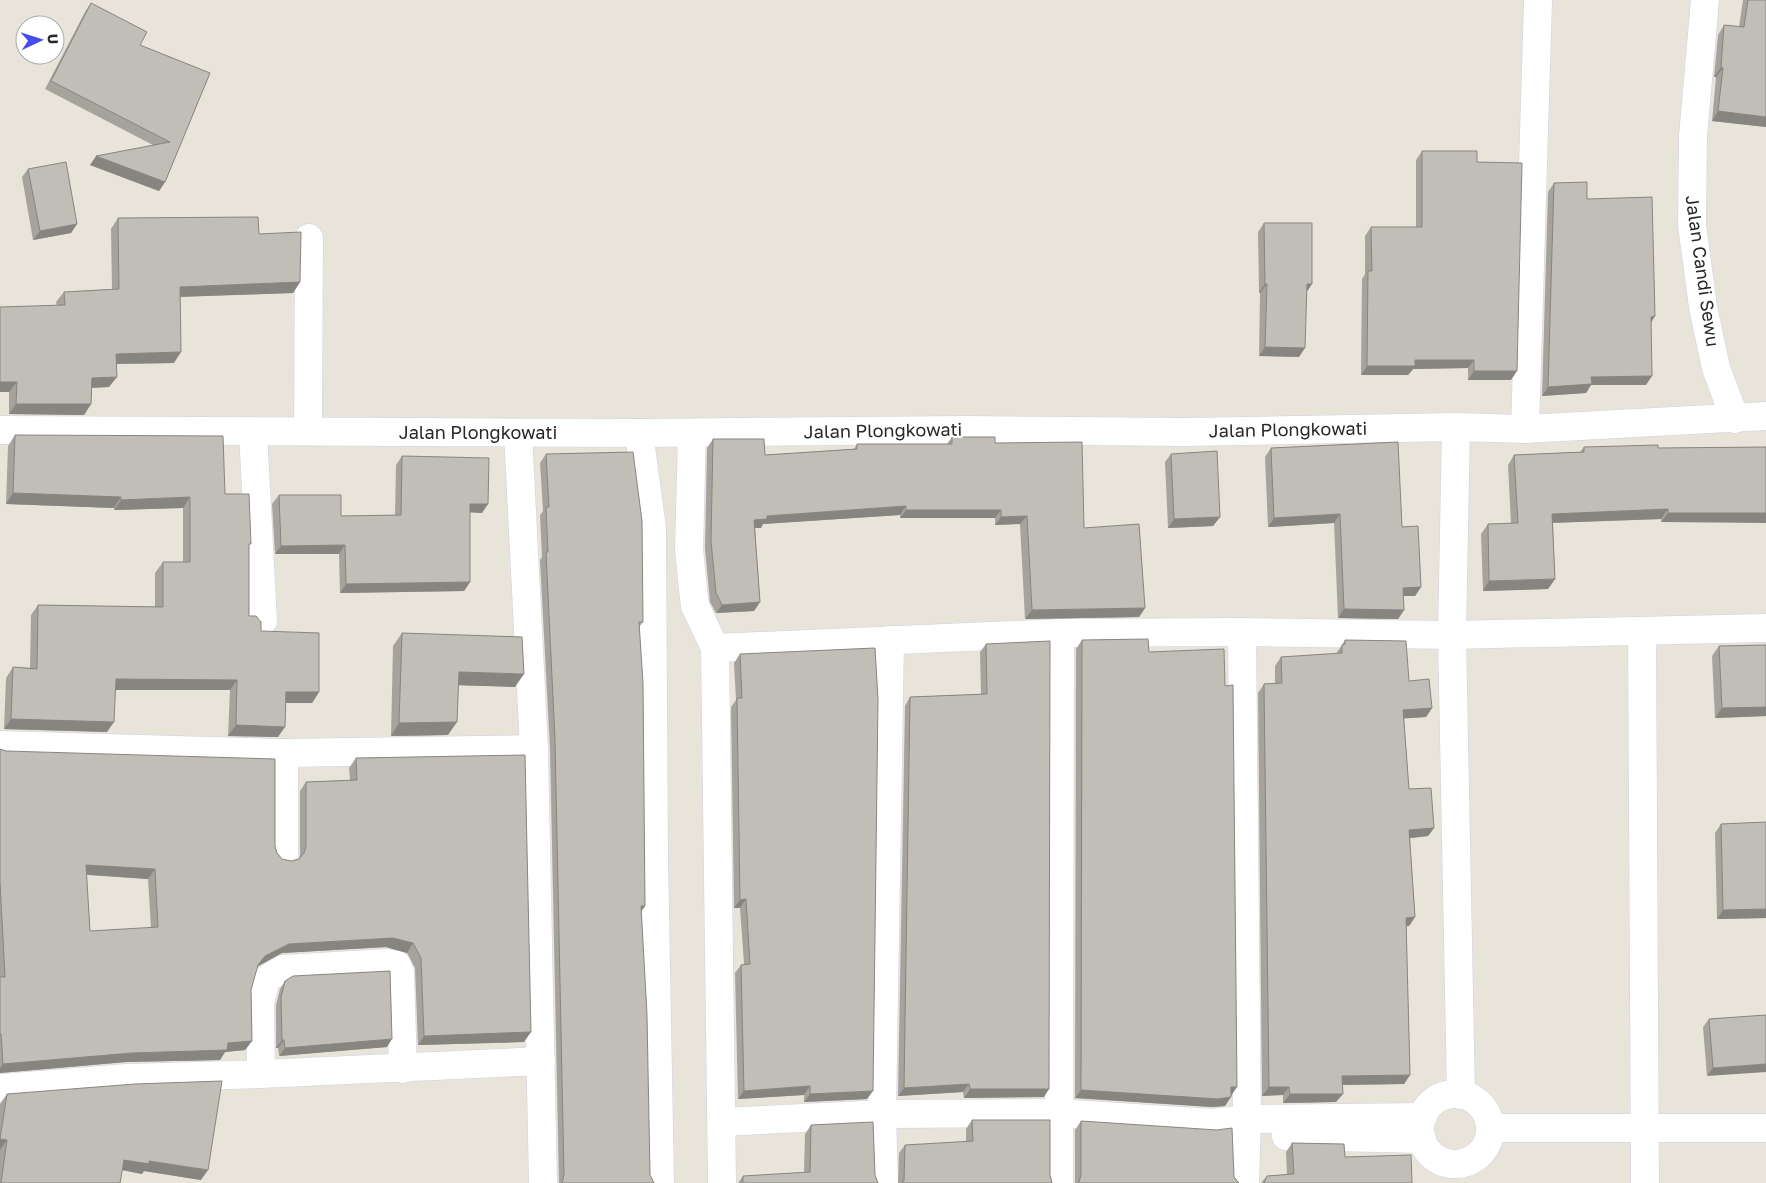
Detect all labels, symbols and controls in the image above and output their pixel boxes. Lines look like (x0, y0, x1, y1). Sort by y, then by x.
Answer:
north arrow (15, 15, 65, 65)
text: U (45, 33, 62, 45)
street label: Jalan Candi Sewu (1681, 194, 1725, 348)
street label: Jalan Plongkowati (1208, 417, 1367, 441)
street label: Jalan Plongkowati (803, 418, 962, 442)
street label: Jalan Plongkowati (399, 421, 557, 443)

